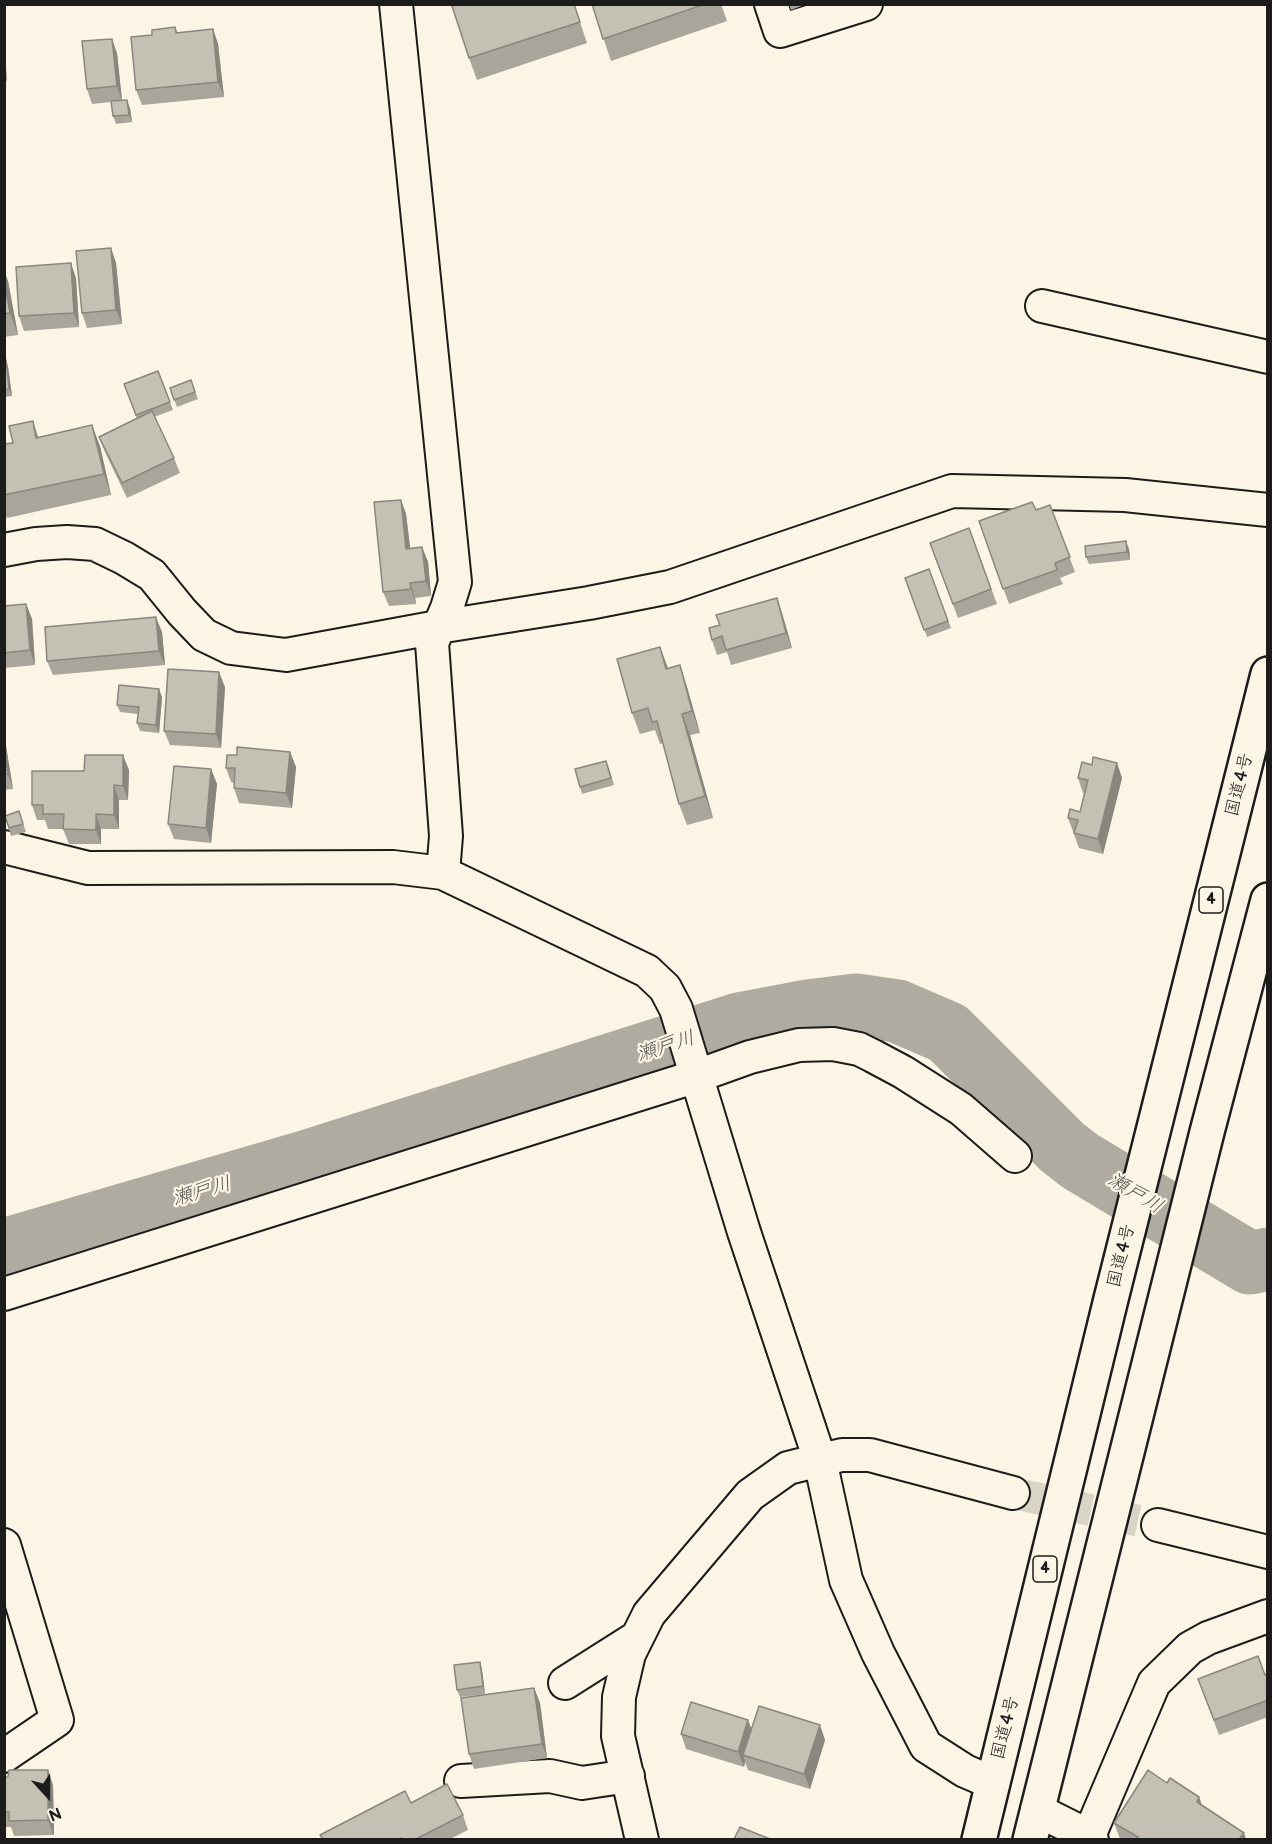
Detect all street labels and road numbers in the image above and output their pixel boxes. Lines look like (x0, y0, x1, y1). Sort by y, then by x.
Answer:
street label: 国道4号 (1222, 751, 1258, 819)
road number: 4 (1199, 887, 1223, 913)
street label: 国道4号 (1104, 1222, 1140, 1290)
road number: 4 (1033, 1556, 1057, 1582)
street label: 国道4号 (988, 1694, 1024, 1762)

